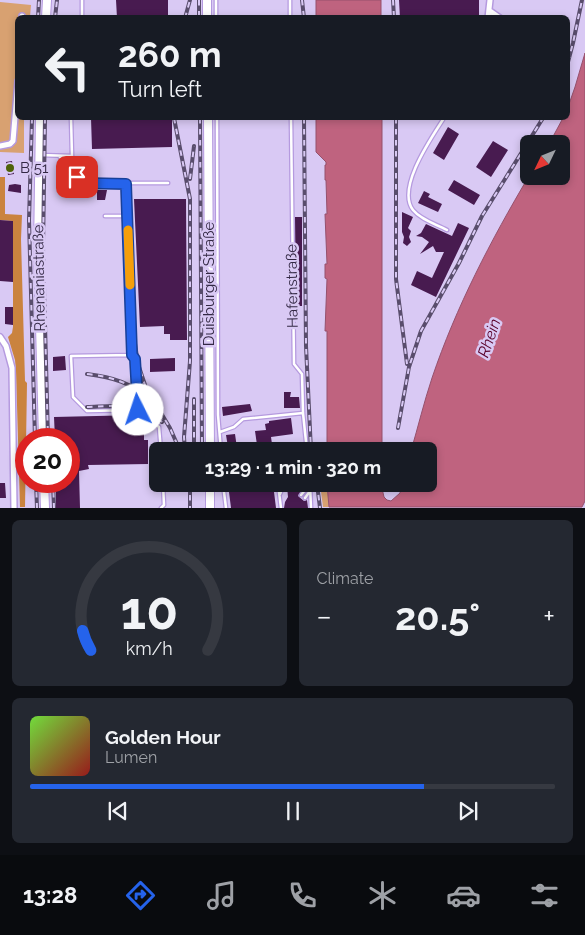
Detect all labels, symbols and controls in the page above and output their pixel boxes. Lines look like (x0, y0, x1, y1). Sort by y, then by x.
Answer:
text: 260 m (118, 34, 221, 75)
icon: left (35, 35, 100, 100)
text: Turn left (118, 76, 202, 102)
north arrow (520, 135, 570, 185)
map controls (520, 135, 570, 185)
pin (56, 156, 98, 198)
place label: B 51 (20, 159, 49, 177)
marker: B 51 (4, 162, 16, 174)
icon: arrive (63, 163, 91, 191)
street label: Duisburger Straße (200, 221, 218, 346)
street label: Rhenaniastraße (29, 224, 49, 332)
street label: Hafenstraße (282, 244, 302, 328)
water label: Rhein (474, 316, 504, 360)
position arrow (111, 383, 163, 435)
speed limit sign: 20 (15, 428, 80, 493)
text: 13:29 · 1 min · 320 m (205, 456, 381, 478)
text: Climate (317, 569, 373, 588)
text: 10 (120, 580, 178, 641)
text: 20.5° (395, 594, 480, 639)
text: − (317, 600, 332, 633)
text: + (543, 600, 555, 633)
text: km/h (126, 638, 173, 659)
text: Golden Hour (105, 726, 221, 748)
text: Lumen (105, 748, 157, 767)
icon: previous (104, 797, 132, 825)
icon: pause (279, 797, 307, 825)
icon: next (454, 797, 482, 825)
icon: directions (123, 878, 158, 913)
icon: music (204, 878, 239, 913)
icon: phone (285, 878, 320, 913)
icon: climate (365, 878, 400, 913)
icon: car (446, 878, 481, 913)
icon: filters (527, 878, 562, 913)
text: 13:28 (23, 882, 77, 908)

